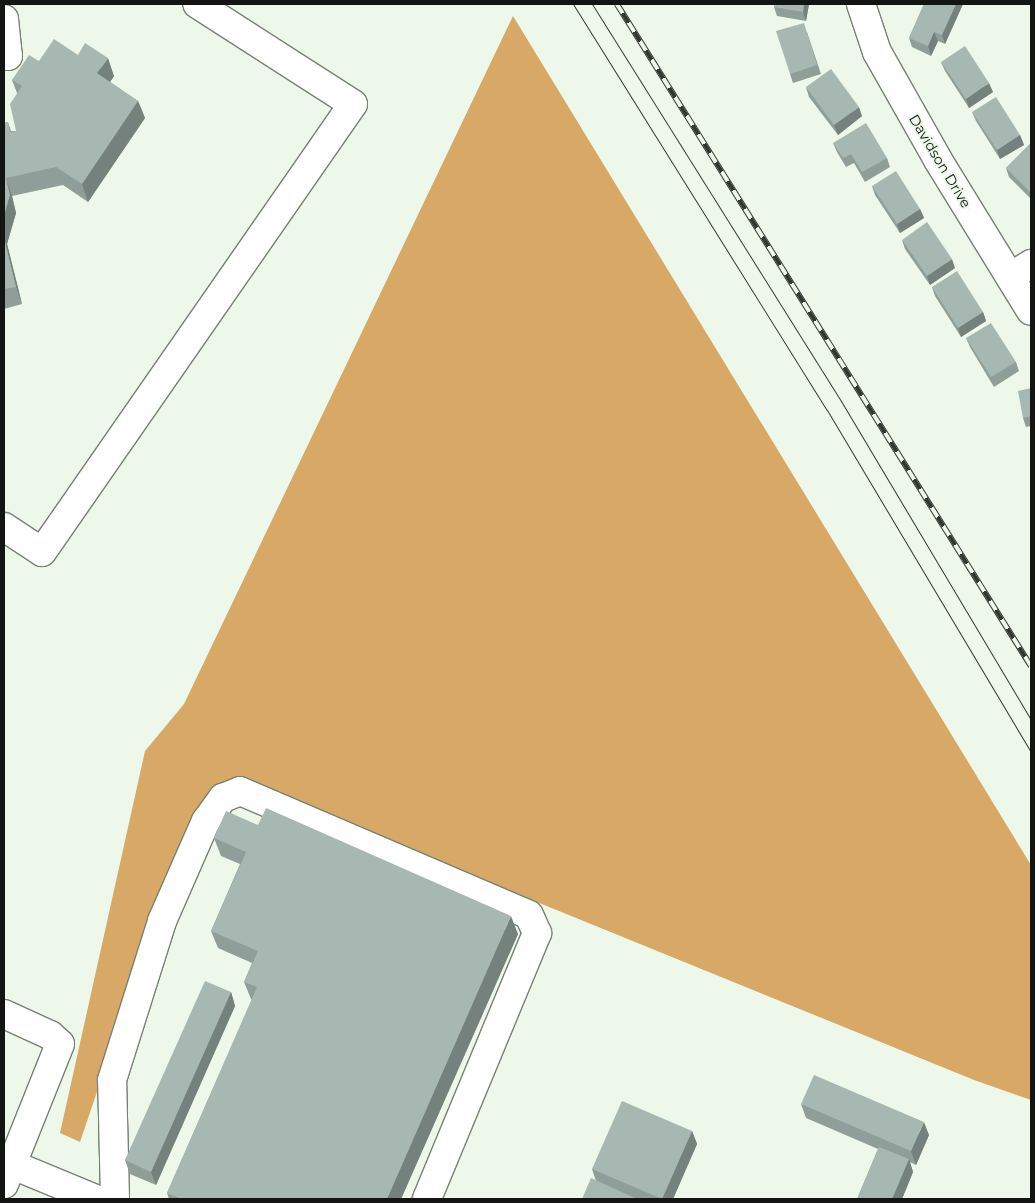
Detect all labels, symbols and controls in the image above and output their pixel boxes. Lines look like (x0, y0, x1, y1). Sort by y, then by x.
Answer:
street label: Davidson Drive (906, 111, 974, 211)

